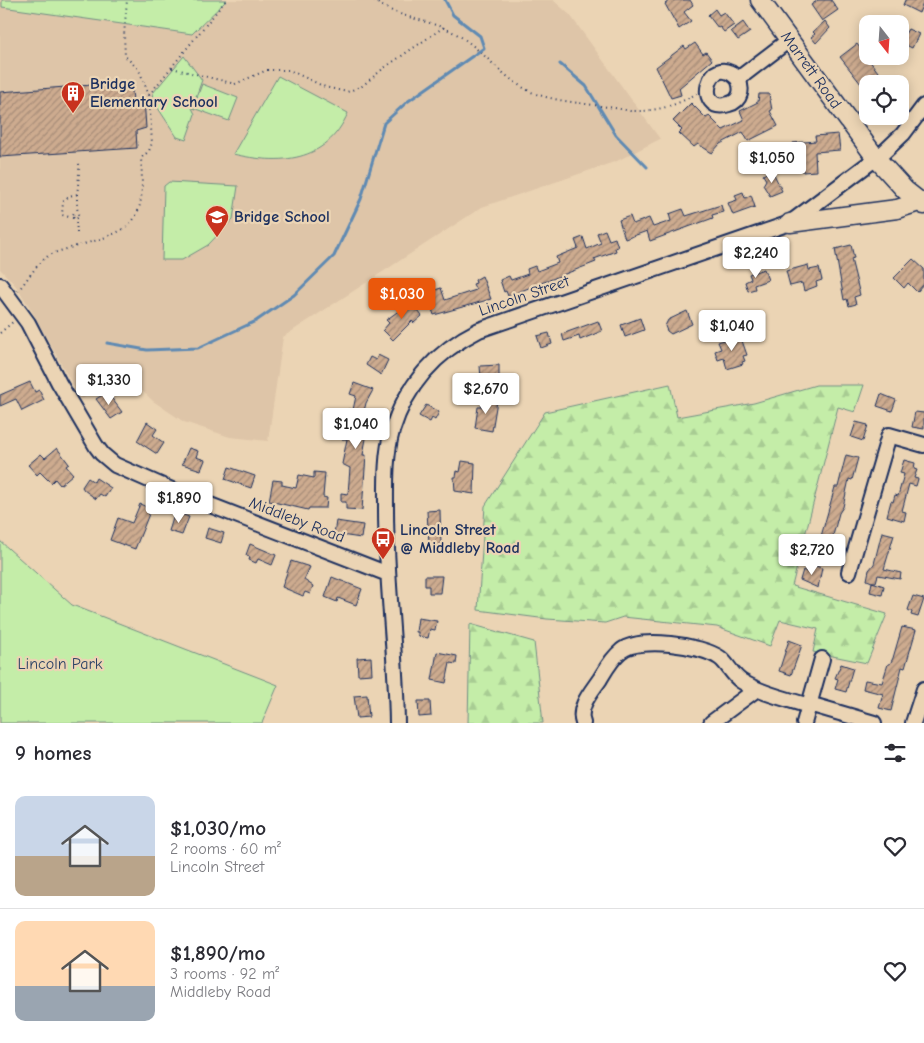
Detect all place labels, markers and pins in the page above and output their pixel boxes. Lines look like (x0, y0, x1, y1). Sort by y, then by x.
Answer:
place label: Bridge Elementary School (90, 75, 218, 111)
building icon: Bridge Elementary School (60, 80, 86, 114)
pin: $1,050 (731, 142, 813, 184)
school or university icon: Bridge School (204, 204, 230, 238)
place label: Bridge School (234, 208, 330, 226)
pin: $2,240 (715, 236, 797, 279)
pin: $1,030 (361, 278, 443, 320)
pin: $1,040 (691, 310, 773, 352)
pin: $1,330 (68, 364, 150, 406)
pin: $2,670 (445, 372, 527, 415)
pin: $1,040 (315, 408, 397, 450)
pin: $1,890 (138, 482, 220, 524)
place label: Lincoln Street @ Middleby Road (400, 521, 520, 557)
bus stop icon: Lincoln Street @ Middleby Road (370, 526, 396, 560)
pin: $2,720 (771, 534, 853, 576)

